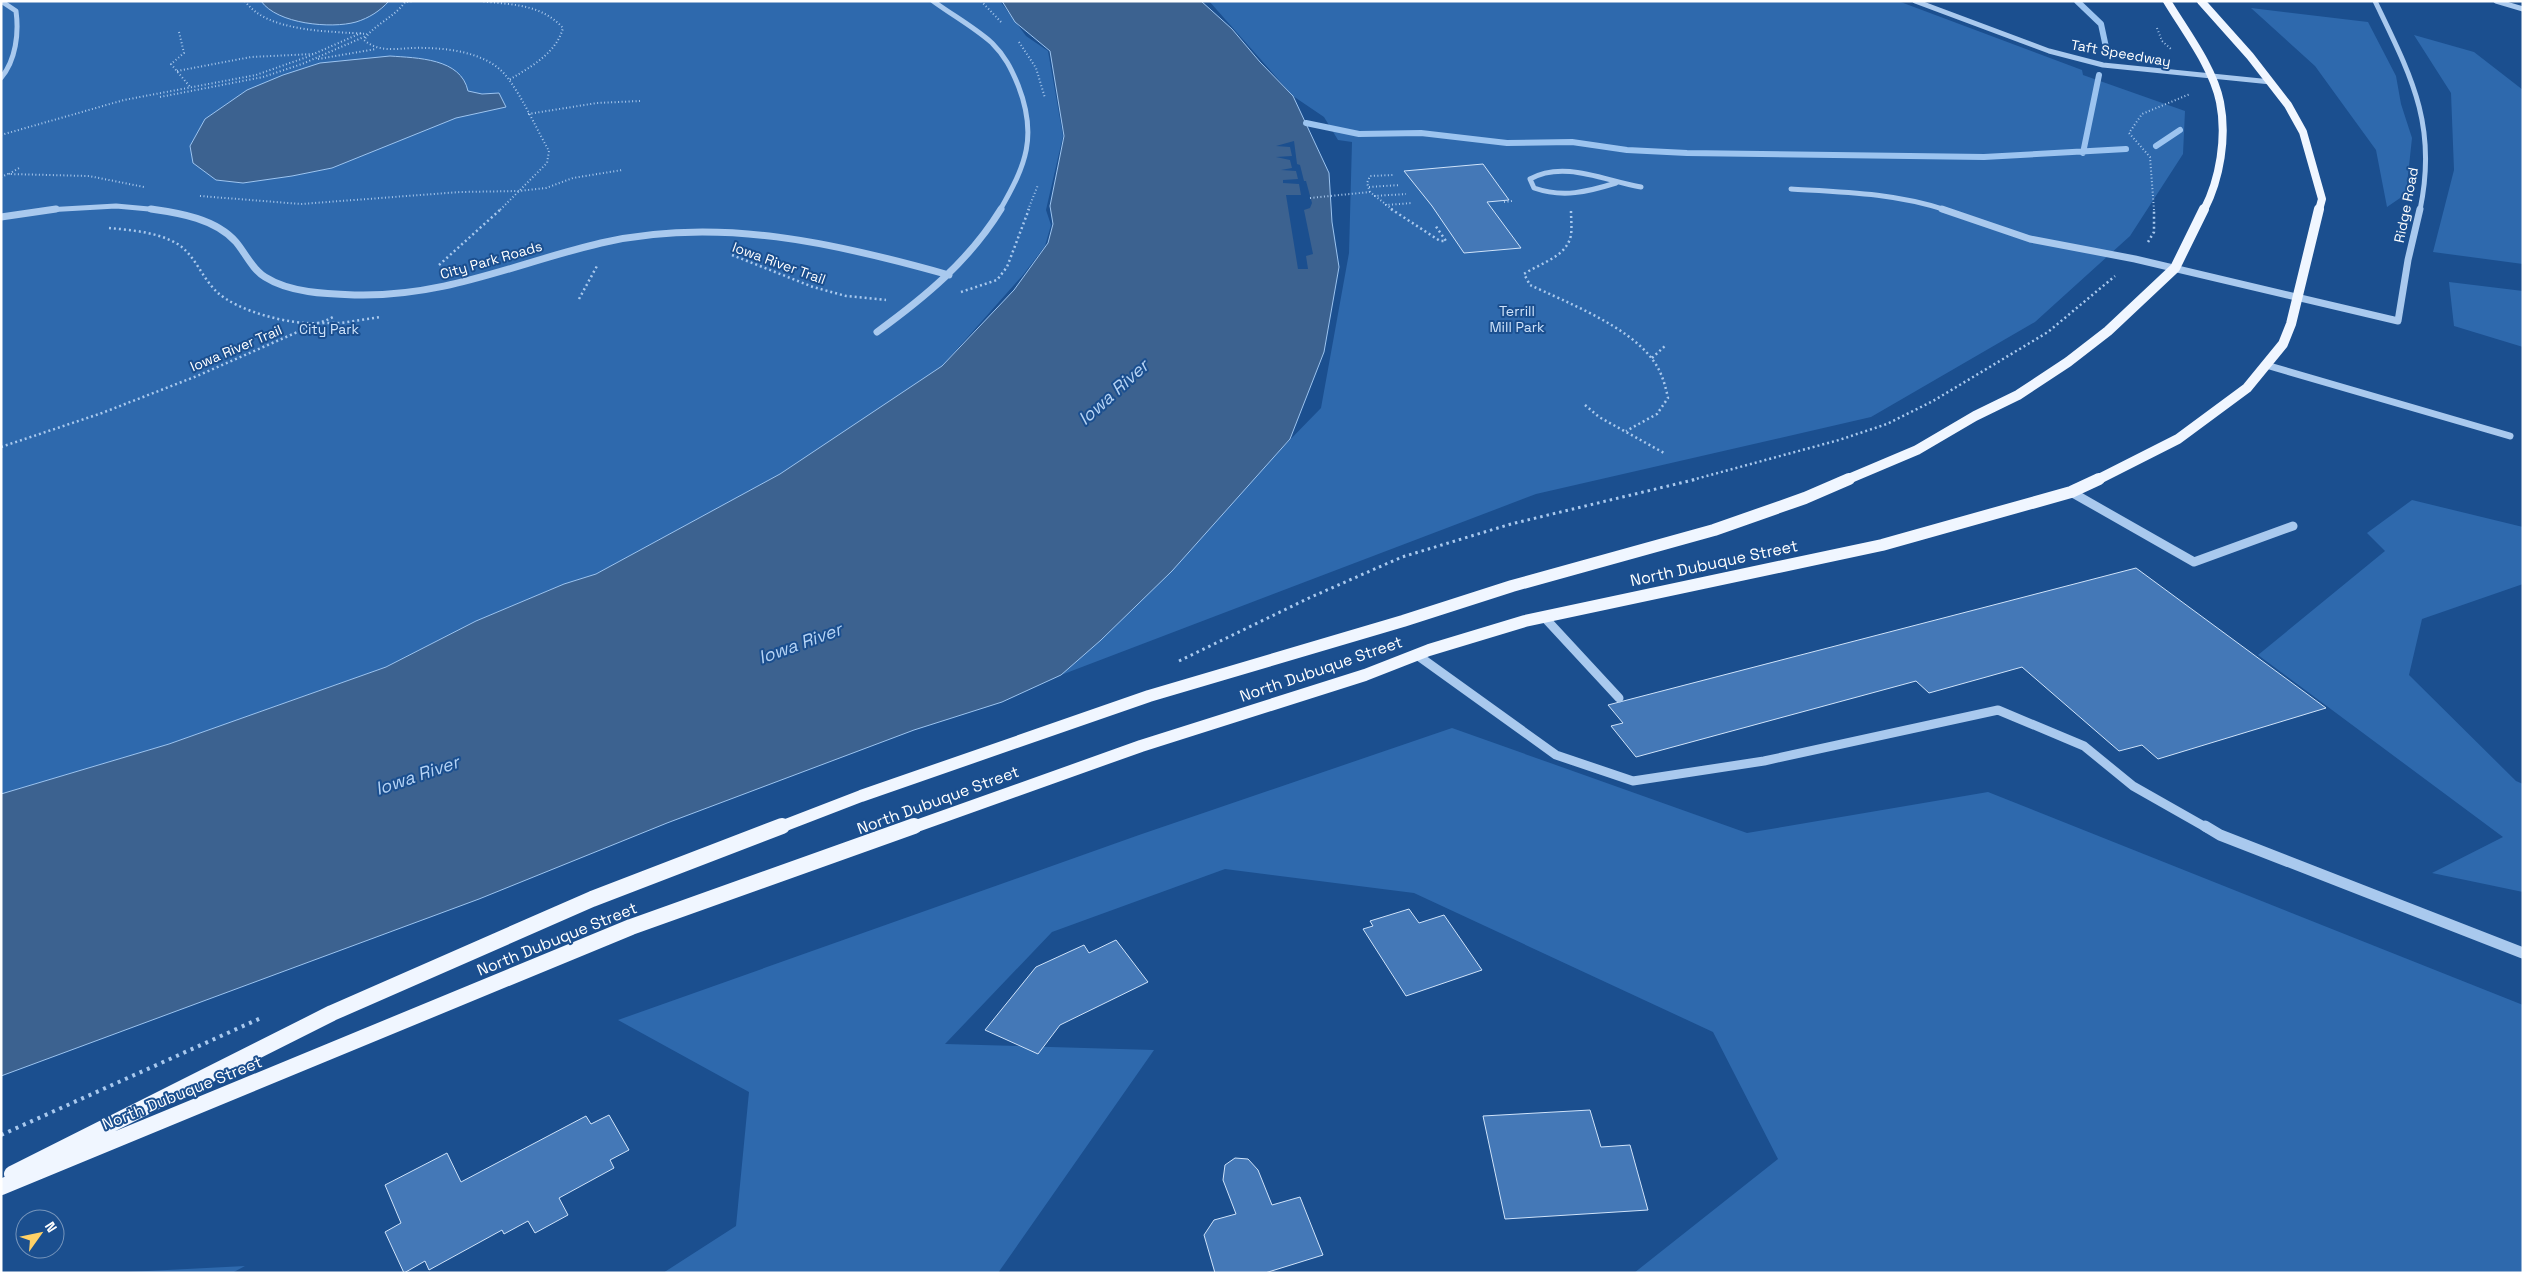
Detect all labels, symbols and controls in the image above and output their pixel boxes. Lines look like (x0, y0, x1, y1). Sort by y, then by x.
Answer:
street label: Taft Speedway (2070, 35, 2172, 71)
street label: Ridge Road (2390, 166, 2422, 244)
street label: City Park Roads (438, 237, 544, 283)
street label: Iowa River Trail (730, 238, 828, 288)
park label: Terrill Mill Park (1489, 302, 1545, 336)
park label: City Park (299, 320, 360, 338)
street label: Iowa River Trail (187, 321, 285, 375)
water label: Iowa River (1073, 353, 1155, 430)
street label: North Dubuque Street (1628, 535, 1800, 591)
water label: Iowa River (755, 617, 847, 669)
street label: North Dubuque Street (1237, 631, 1405, 707)
water label: Iowa River (372, 749, 464, 800)
street label: North Dubuque Street (854, 761, 1022, 839)
street label: North Dubuque Street (474, 897, 640, 981)
street label: North Dubuque Street (99, 1051, 265, 1135)
north arrow (15, 1209, 65, 1259)
text: N (41, 1218, 61, 1236)

